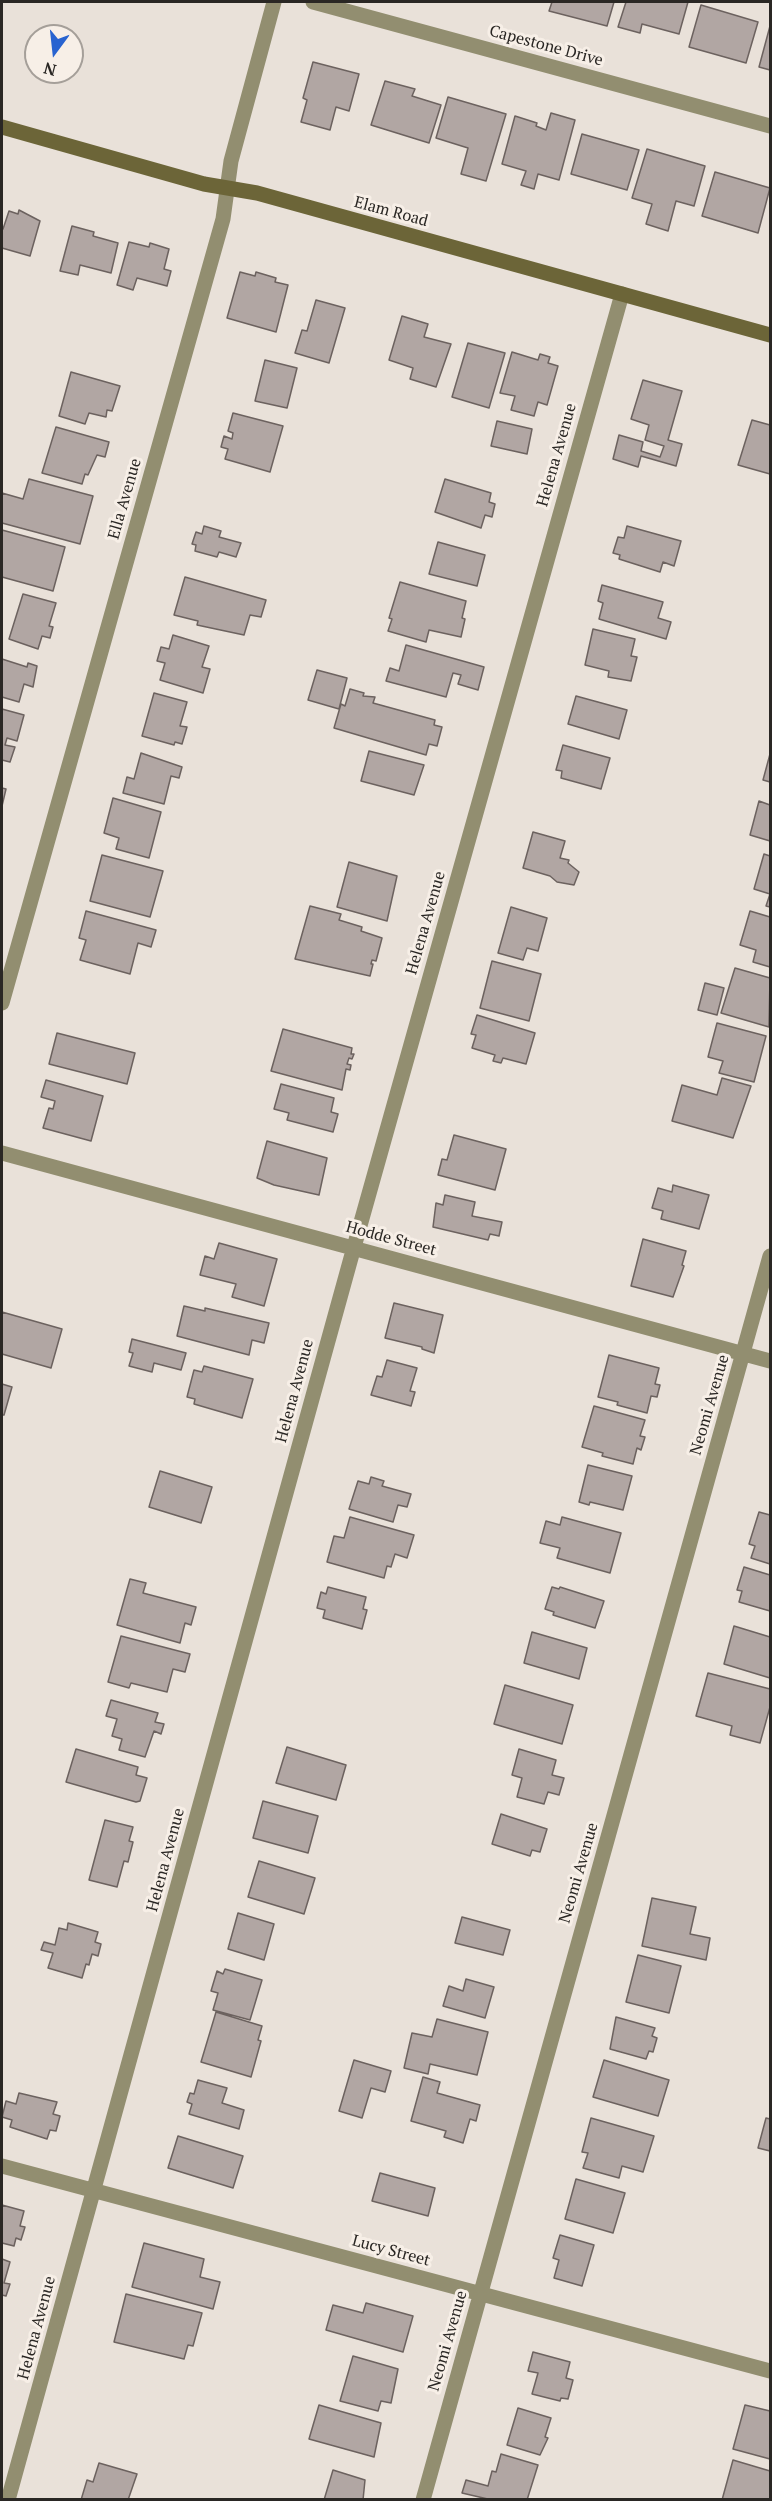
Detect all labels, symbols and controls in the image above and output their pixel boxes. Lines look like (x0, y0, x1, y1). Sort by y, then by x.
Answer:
street label: Capestone Drive (487, 22, 605, 70)
north arrow (24, 24, 84, 84)
text: N (41, 57, 59, 82)
street label: Elam Road (352, 193, 430, 231)
street label: Helena Avenue (533, 401, 581, 509)
street label: Ella Avenue (104, 456, 146, 542)
street label: Helena Avenue (402, 869, 450, 977)
street label: Hodde Street (344, 1218, 438, 1260)
street label: Helena Avenue (272, 1337, 318, 1445)
street label: Neomi Avenue (687, 1353, 733, 1457)
street label: Helena Avenue (143, 1806, 189, 1914)
street label: Neomi Avenue (556, 1821, 602, 1925)
street label: Lucy Street (350, 2231, 432, 2271)
street label: Helena Avenue (14, 2274, 60, 2382)
street label: Neomi Avenue (425, 2289, 471, 2393)

